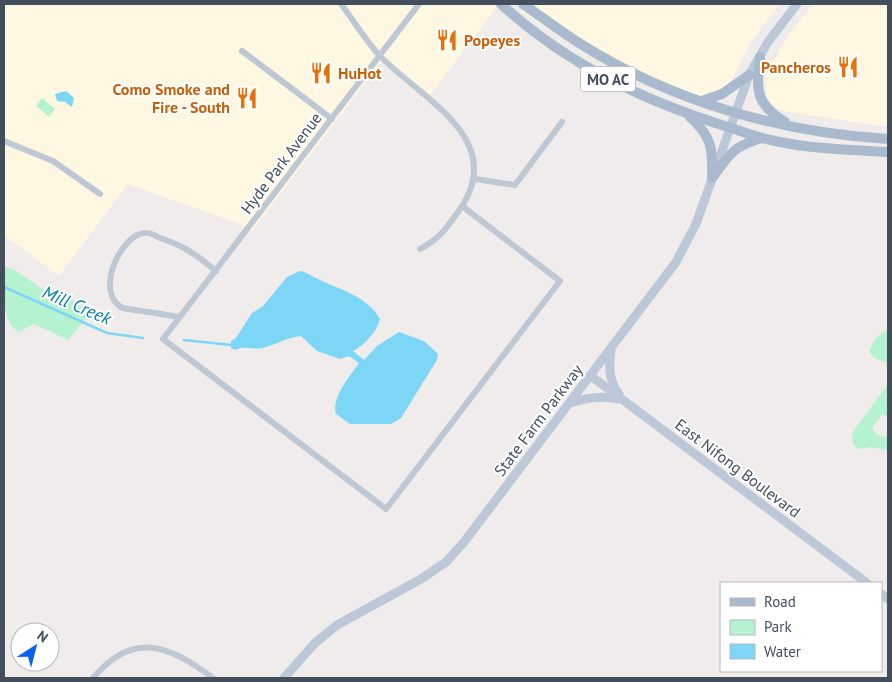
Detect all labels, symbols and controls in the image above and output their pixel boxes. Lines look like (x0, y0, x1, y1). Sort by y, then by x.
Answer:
restaurant icon: Popeyes (434, 27, 460, 53)
place label: Popeyes (464, 30, 520, 50)
restaurant icon: Pancheros (835, 54, 861, 80)
place label: Pancheros (761, 57, 831, 77)
restaurant icon: HuHot (308, 60, 334, 86)
place label: HuHot (338, 63, 382, 83)
road number: MO AC (580, 66, 636, 92)
place label: Como Smoke and Fire - South (112, 79, 230, 117)
restaurant icon: Como Smoke and Fire - South (234, 85, 260, 111)
street label: Hyde Park Avenue (236, 108, 326, 218)
water label: Mill Creek (39, 280, 116, 330)
street label: State Farm Parkway (489, 360, 587, 480)
street label: East Nifong Boulevard (671, 414, 805, 522)
legend (720, 582, 882, 672)
text: Road (764, 592, 796, 611)
text: Park (764, 617, 792, 636)
north arrow (10, 622, 60, 672)
text: N (34, 626, 52, 646)
text: Water (764, 642, 801, 661)

